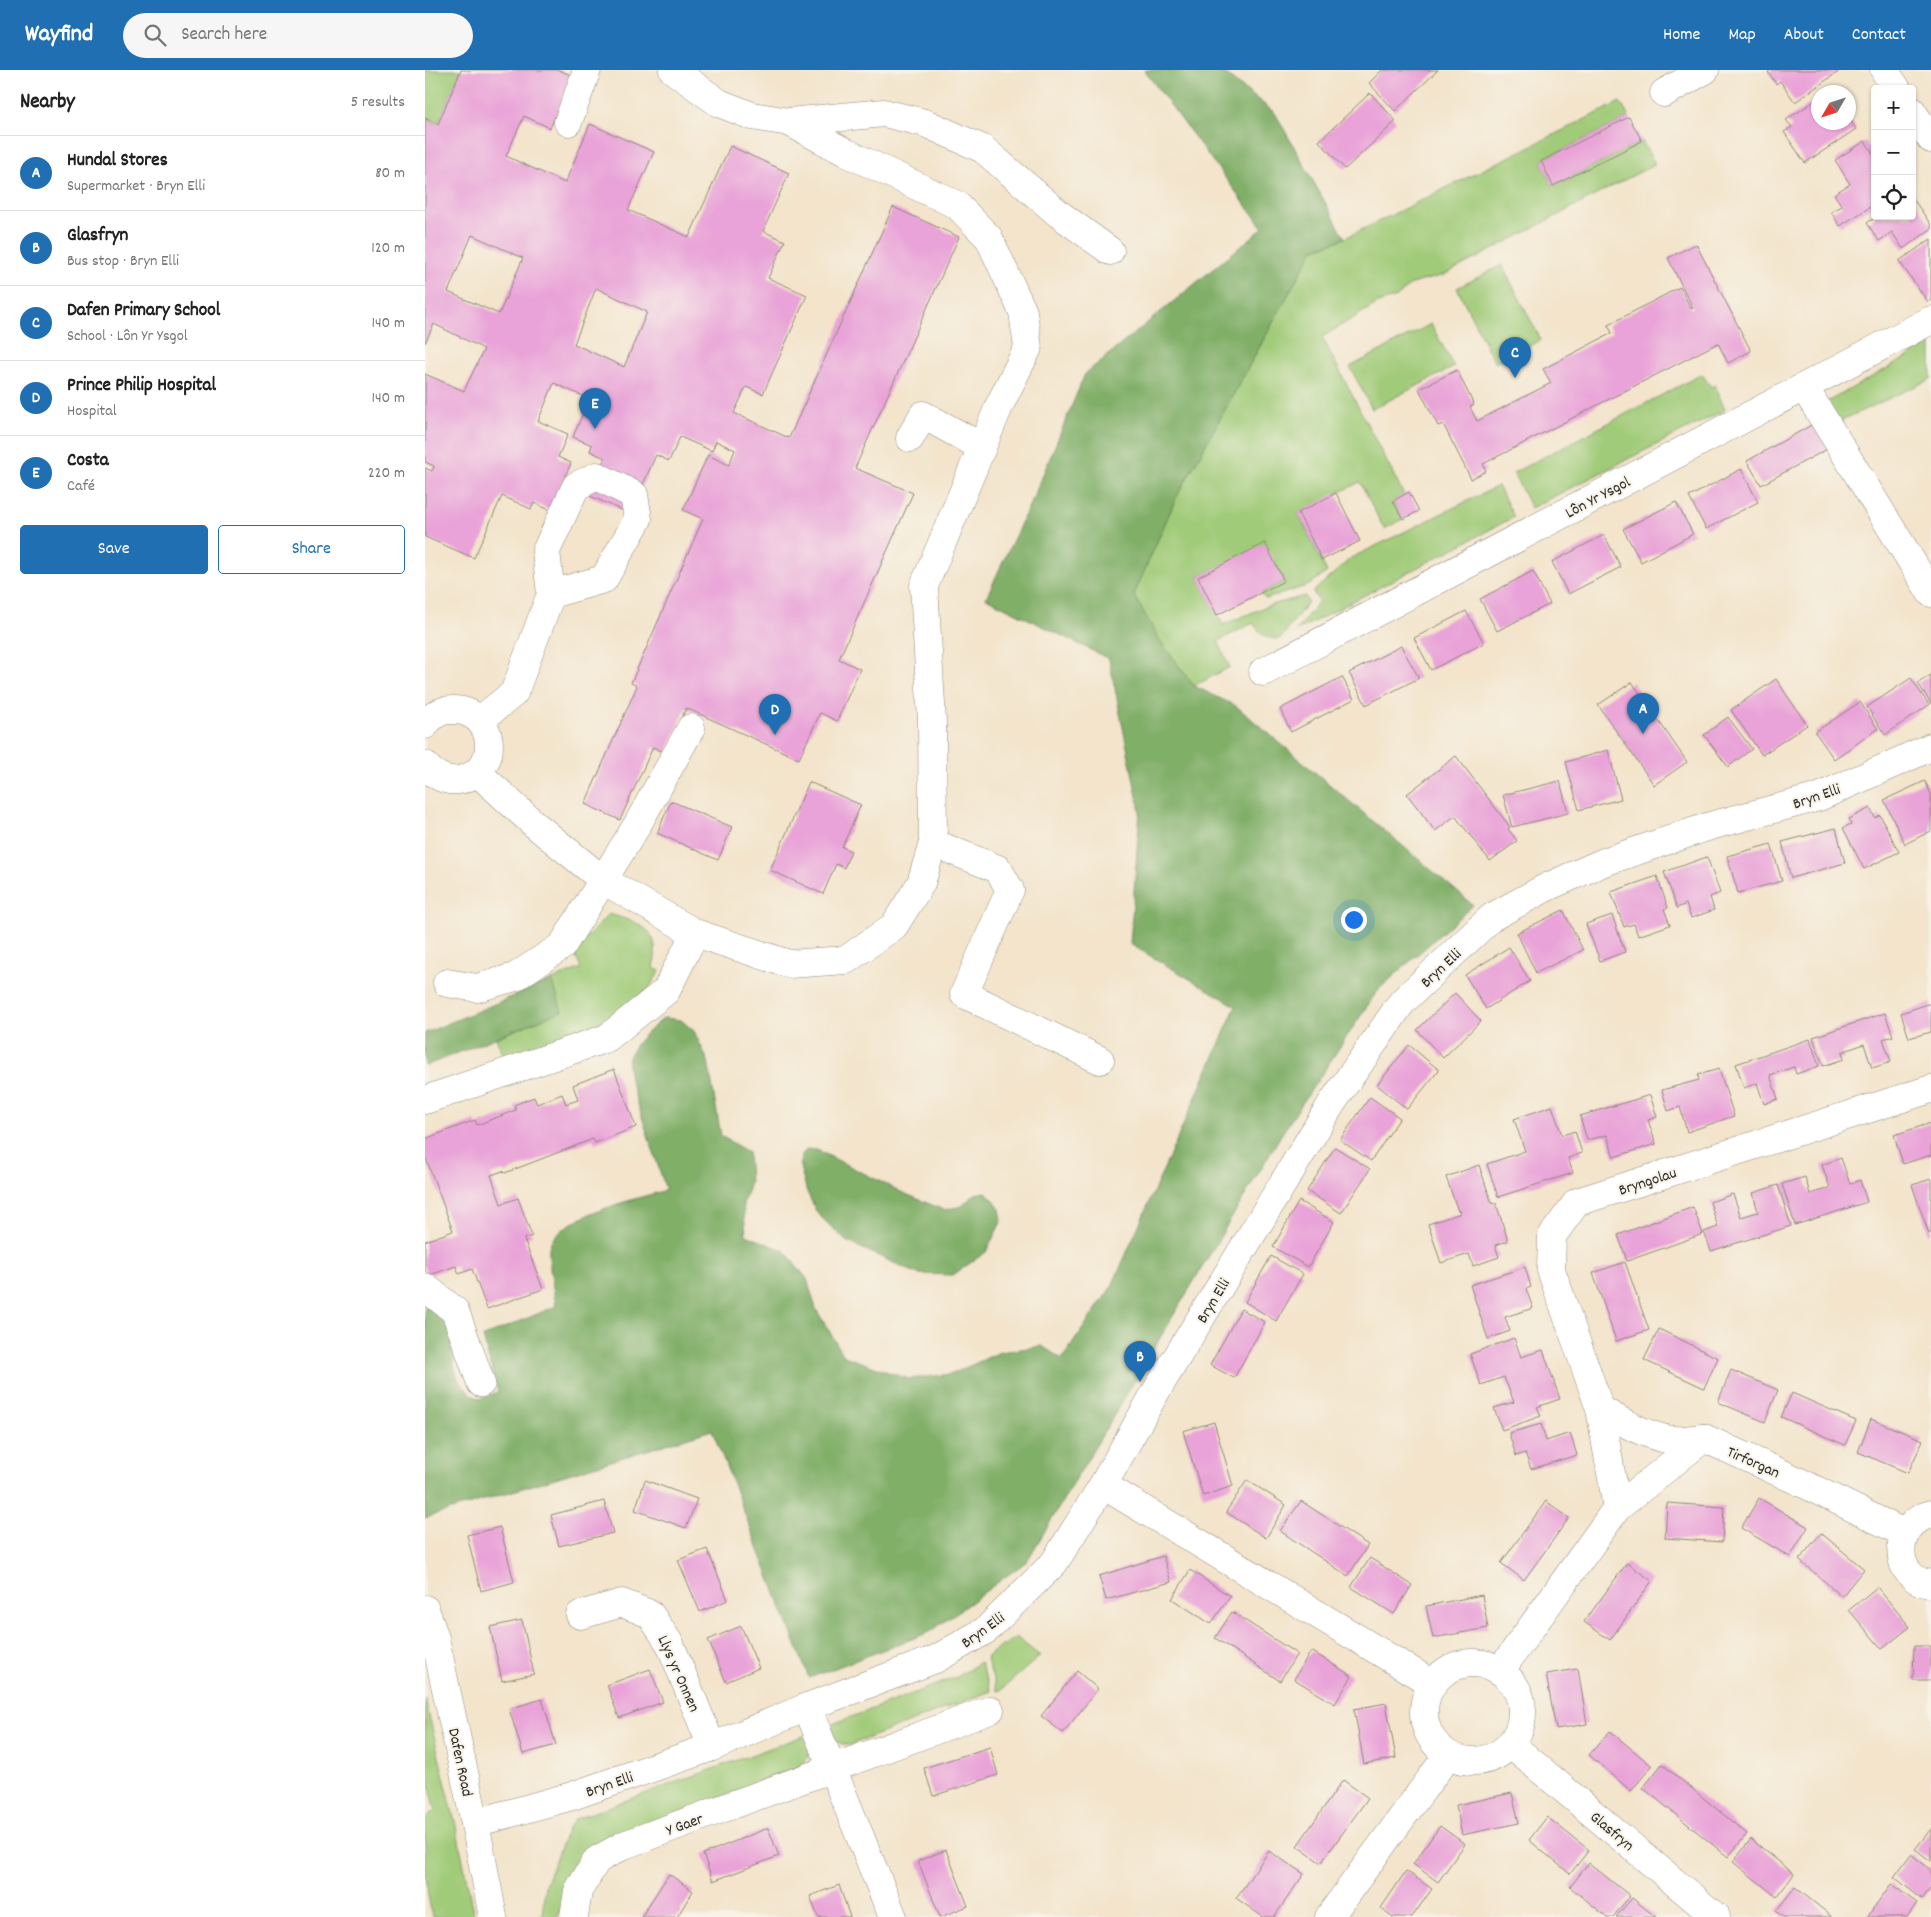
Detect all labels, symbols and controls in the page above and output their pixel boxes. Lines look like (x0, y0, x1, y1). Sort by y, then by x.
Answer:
search box (123, 13, 473, 58)
text: Wayfind (25, 18, 93, 52)
icon: search (141, 21, 169, 49)
text: Search here (181, 22, 267, 49)
text: Home (1663, 23, 1700, 48)
text: Map (1728, 23, 1756, 48)
text: About (1784, 23, 1824, 48)
text: Contact (1852, 23, 1906, 48)
north arrow (1811, 85, 1856, 130)
map controls (1871, 85, 1916, 220)
button: + (1871, 85, 1916, 130)
text: Nearby (20, 88, 75, 118)
text: 5 results (351, 91, 405, 114)
button: − (1871, 130, 1916, 175)
text: Hundal Stores (67, 148, 168, 175)
text: A (32, 162, 40, 185)
text: 80 m (375, 162, 405, 185)
text: Supermarket · Bryn Elli (67, 175, 205, 198)
button: locate (1871, 175, 1916, 220)
text: Glasfryn (67, 223, 128, 250)
text: B (32, 237, 40, 260)
text: 120 m (371, 237, 405, 260)
text: Bus stop · Bryn Elli (67, 250, 179, 273)
text: Dafen Primary School (67, 298, 220, 325)
text: C (32, 312, 40, 335)
text: 140 m (371, 312, 405, 335)
text: School · Lôn Yr Ysgol (67, 325, 188, 348)
pin: C (1499, 337, 1531, 378)
text: Prince Philip Hospital (67, 373, 216, 400)
text: D (32, 387, 40, 410)
text: 140 m (371, 387, 405, 410)
pin: E (579, 388, 611, 429)
text: Hospital (67, 400, 117, 423)
text: Costa (67, 448, 109, 475)
text: E (32, 462, 40, 485)
text: 220 m (368, 462, 405, 485)
street label: Lôn Yr Ysgol (1562, 471, 1635, 525)
text: Café (67, 475, 95, 498)
button: Save (20, 525, 208, 574)
button: Share (218, 525, 405, 574)
pin: A (1627, 693, 1659, 734)
pin: D (759, 694, 791, 735)
street label: Bryn Elli (1790, 779, 1844, 816)
your location (1341, 907, 1367, 933)
street label: Bryn Elli (1416, 944, 1467, 994)
street label: Bryngolau (1616, 1162, 1680, 1203)
street label: Bryn Elli (1192, 1274, 1237, 1328)
pin: B (1124, 1341, 1156, 1382)
street label: Tirforgan (1723, 1441, 1783, 1485)
street label: Bryn Elli (957, 1607, 1010, 1655)
street label: Llys yr Onnen (651, 1632, 705, 1716)
street label: Dafen Road (441, 1726, 478, 1799)
street label: Bryn Elli (583, 1767, 637, 1804)
street label: Glasfryn (1584, 1807, 1639, 1857)
street label: Y Gaer (663, 1808, 707, 1843)

